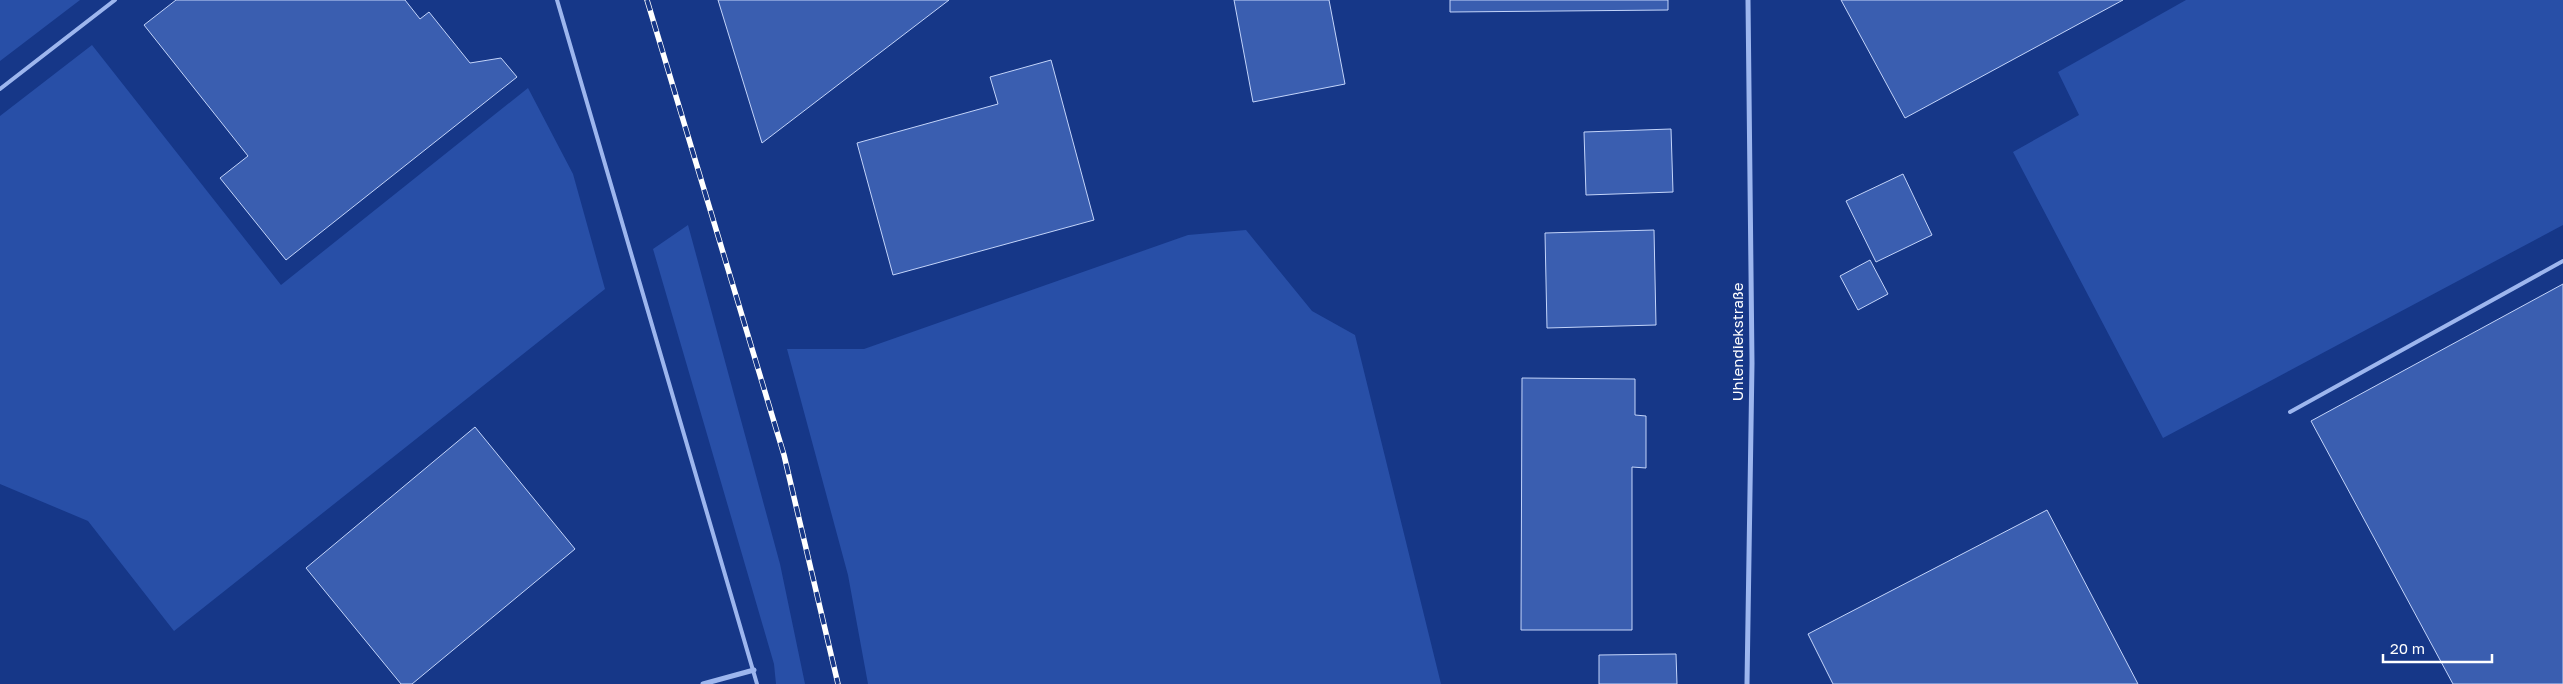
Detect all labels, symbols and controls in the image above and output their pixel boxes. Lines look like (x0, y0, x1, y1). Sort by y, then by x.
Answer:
street label: Uhlendiekstraße (1728, 282, 1746, 401)
scale bar (2383, 632, 2492, 664)
text: 20 m (2390, 639, 2425, 657)

